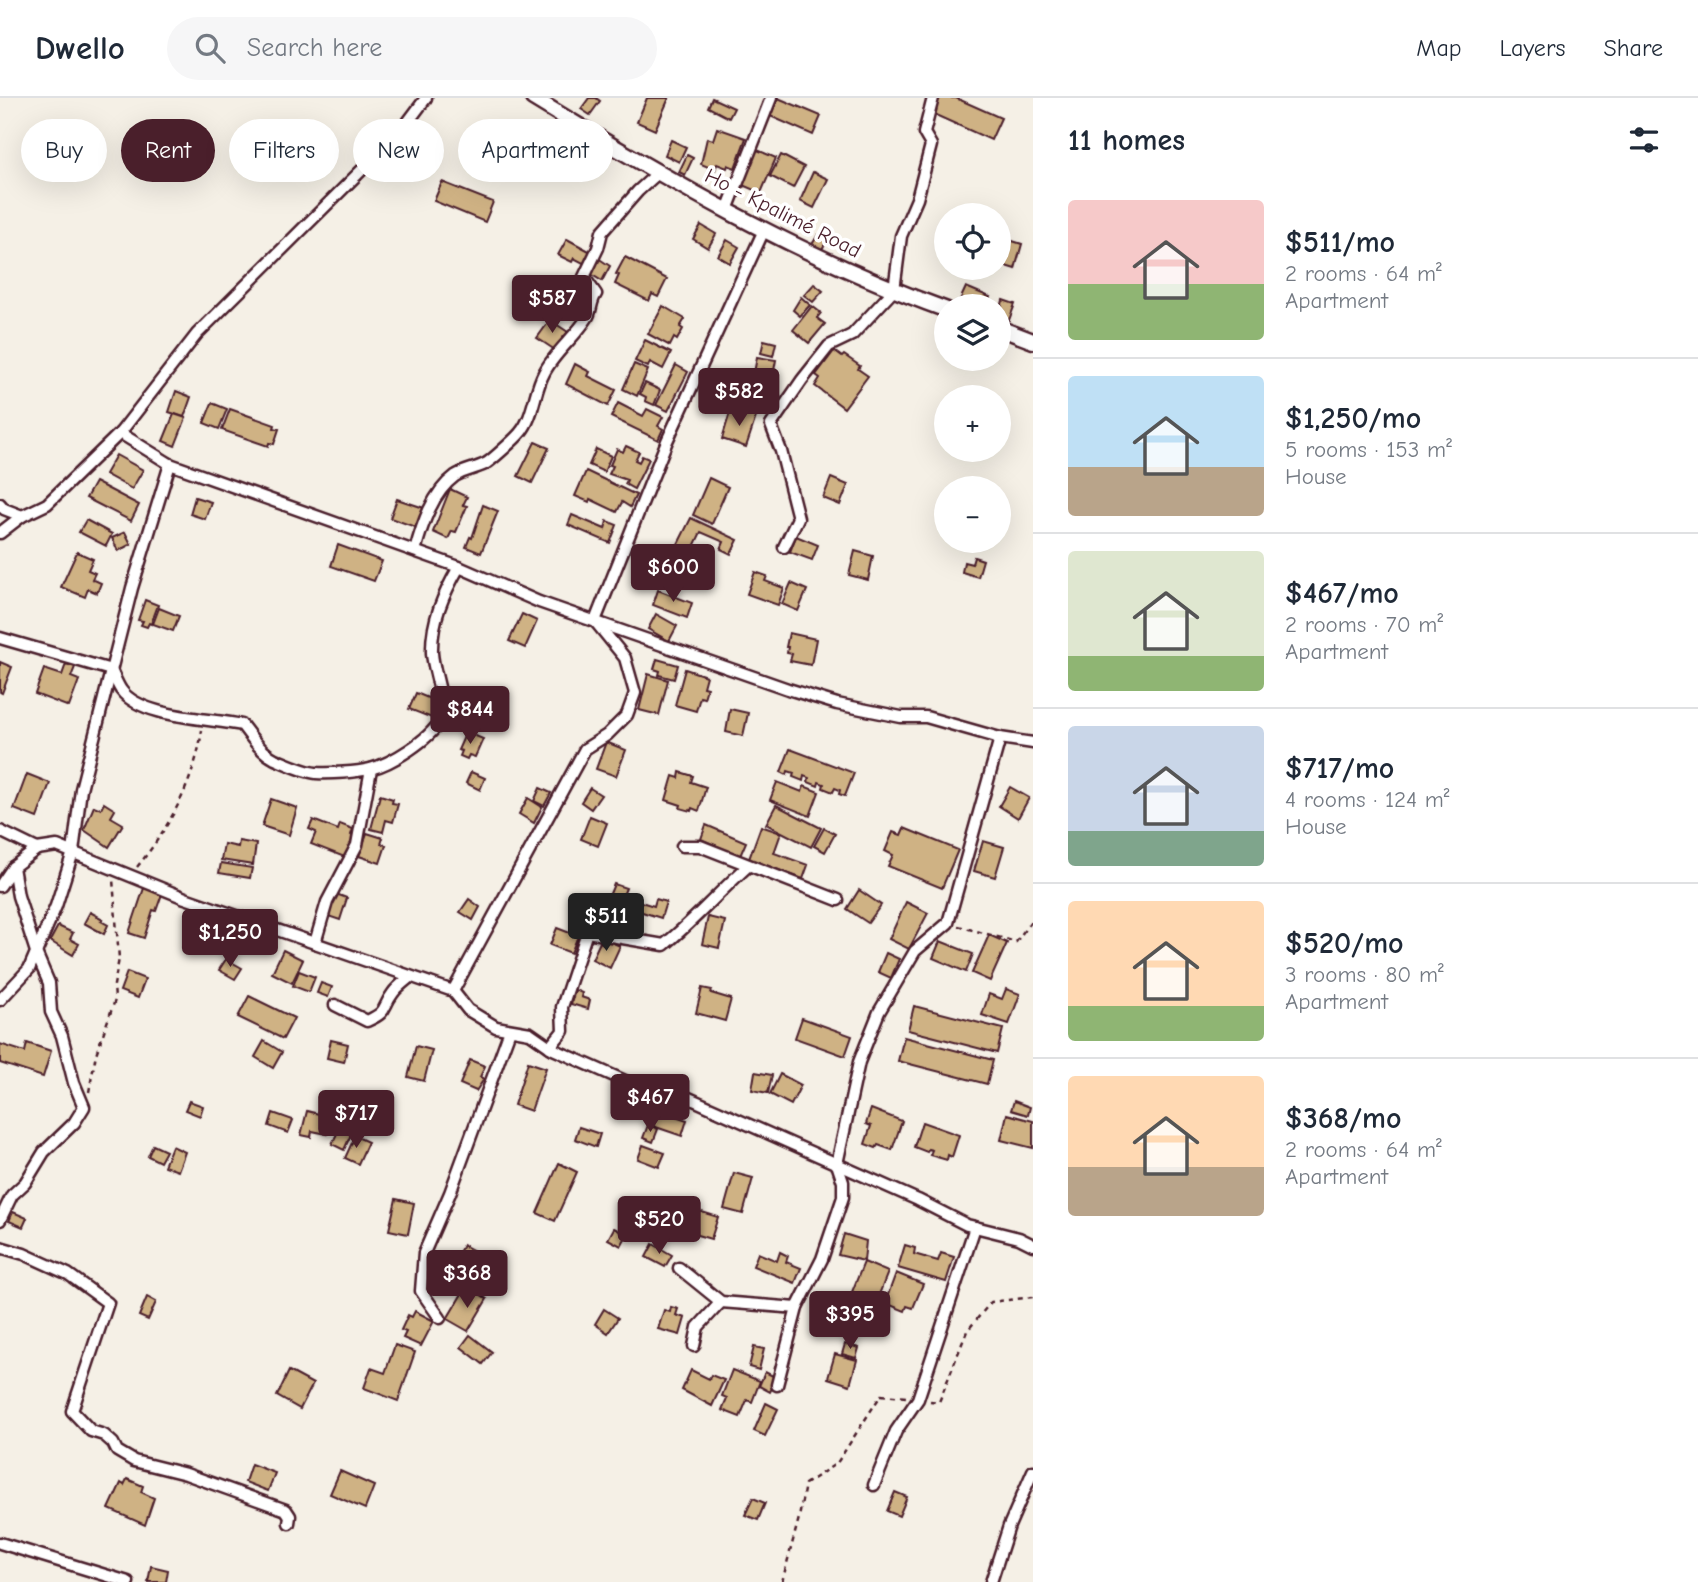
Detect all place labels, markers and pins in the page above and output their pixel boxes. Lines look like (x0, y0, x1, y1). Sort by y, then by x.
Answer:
pin: $587 (511, 275, 593, 335)
pin: $582 (698, 368, 780, 428)
pin: $600 (632, 545, 714, 604)
pin: $844 (429, 686, 511, 746)
pin: $511 (565, 894, 647, 953)
pin: $1,250 (173, 910, 287, 969)
pin: $467 (609, 1074, 691, 1134)
pin: $717 (315, 1090, 397, 1150)
pin: $520 (618, 1196, 700, 1256)
pin: $368 (426, 1250, 508, 1310)
pin: $395 (809, 1292, 891, 1351)

